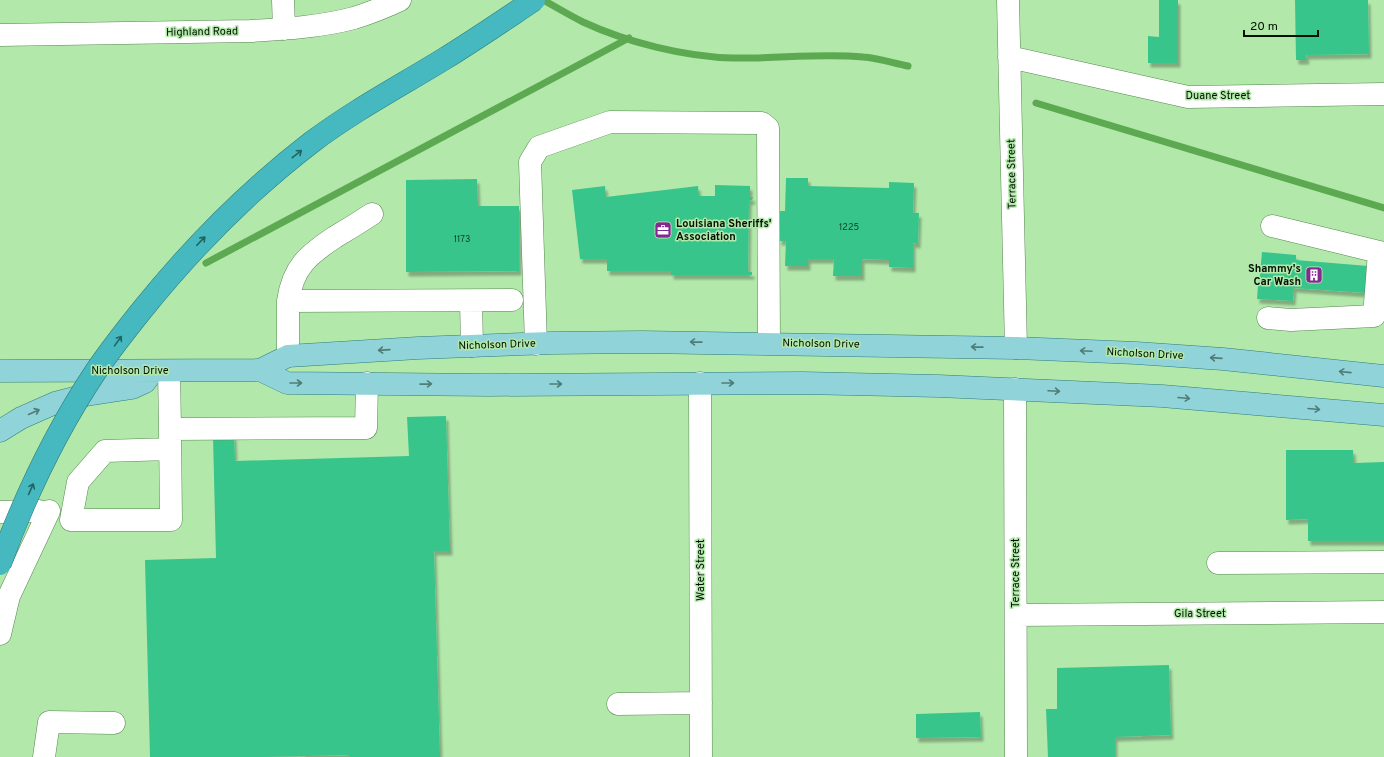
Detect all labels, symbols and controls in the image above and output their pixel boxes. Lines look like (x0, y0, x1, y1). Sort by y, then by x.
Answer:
scale bar (1244, 12, 1318, 38)
text: 20 m (1250, 19, 1278, 35)
street label: Highland Road (166, 24, 238, 40)
street label: Duane Street (1186, 89, 1250, 103)
street label: Terrace Street (1004, 139, 1020, 209)
one-way arrow (292, 149, 303, 158)
place label: Louisiana Sheriffs' Association (676, 217, 772, 244)
office icon: Louisiana Sheriffs' Association (653, 220, 673, 240)
house number: 1225 (839, 222, 859, 233)
house number: 1173 (454, 234, 470, 245)
one-way arrow (196, 236, 206, 246)
place label: Shammy's Car Wash (1248, 262, 1301, 289)
building icon: Shammy's Car Wash (1304, 265, 1324, 285)
one-way arrow (114, 335, 122, 346)
street label: Nicholson Drive (782, 336, 860, 352)
street label: Nicholson Drive (458, 337, 536, 353)
one-way arrow (690, 338, 703, 346)
one-way arrow (971, 343, 984, 351)
street label: Nicholson Drive (1106, 345, 1184, 363)
one-way arrow (378, 347, 391, 354)
one-way arrow (1080, 347, 1093, 355)
one-way arrow (1210, 355, 1223, 362)
street label: Nicholson Drive (91, 364, 169, 378)
one-way arrow (1339, 368, 1352, 375)
one-way arrow (289, 379, 302, 387)
one-way arrow (721, 379, 734, 387)
one-way arrow (419, 380, 432, 388)
one-way arrow (549, 380, 562, 388)
one-way arrow (1047, 387, 1060, 394)
one-way arrow (1177, 394, 1190, 402)
one-way arrow (1307, 405, 1320, 413)
one-way arrow (28, 408, 40, 416)
one-way arrow (28, 483, 35, 495)
street label: Terrace Street (1009, 538, 1023, 608)
street label: Water Street (694, 539, 708, 601)
street label: Gila Street (1174, 607, 1226, 621)

